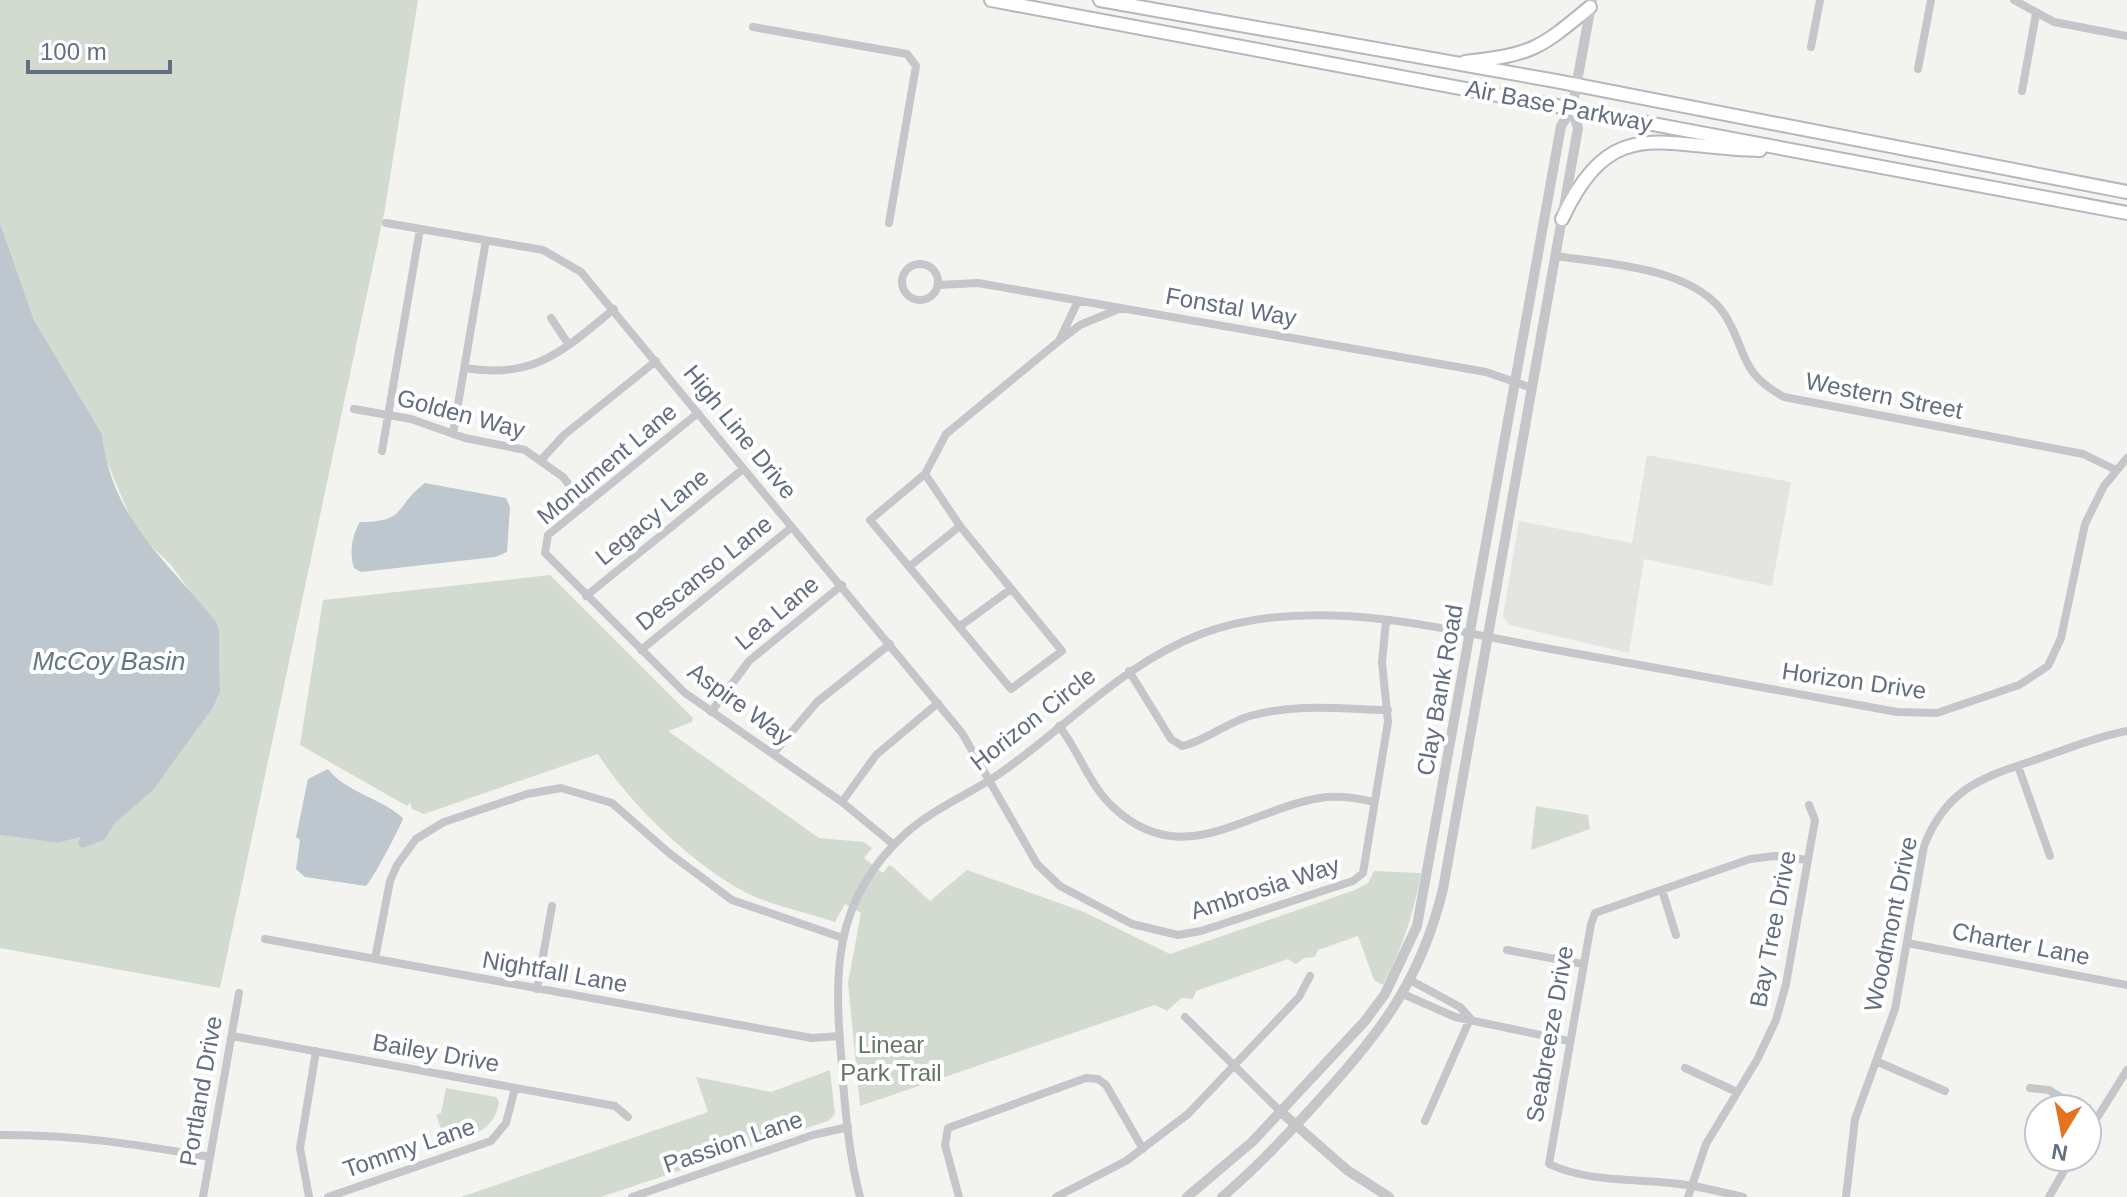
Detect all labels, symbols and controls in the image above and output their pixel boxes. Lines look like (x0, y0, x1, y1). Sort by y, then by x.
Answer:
scale bar (28, 24, 170, 74)
text: 100 m (40, 38, 107, 65)
street label: Air Base Parkway (1464, 74, 1655, 137)
street label: Fonstal Way (1164, 282, 1299, 331)
street label: High Line Drive (678, 359, 803, 504)
street label: Western Street (1803, 367, 1965, 424)
street label: Golden Way (394, 384, 528, 444)
street label: Monument Lane (532, 398, 682, 530)
street label: Legacy Lane (590, 463, 714, 570)
street label: Descanso Lane (630, 510, 777, 636)
street label: Lea Lane (730, 570, 824, 655)
street label: Clay Bank Road (1411, 602, 1468, 778)
water label: McCoy Basin (32, 646, 186, 676)
street label: Aspire Way (683, 657, 798, 750)
street label: Horizon Drive (1780, 657, 1928, 704)
street label: Horizon Circle (965, 662, 1100, 776)
street label: Woodmont Drive (1859, 834, 1922, 1014)
street label: Bay Tree Drive (1744, 848, 1801, 1009)
street label: Ambrosia Way (1187, 851, 1343, 924)
street label: Charter Lane (1950, 917, 2092, 970)
street label: Seabreeze Drive (1521, 944, 1578, 1124)
street label: Nightfall Lane (480, 945, 630, 998)
street label: Portland Drive (174, 1014, 227, 1168)
street label: Bailey Drive (371, 1028, 501, 1077)
park label: Linear Park Trail (840, 1031, 942, 1086)
north arrow (2023, 1093, 2103, 1173)
street label: Passion Lane (660, 1105, 806, 1178)
street label: Tommy Lane (339, 1112, 478, 1183)
text: N (2050, 1139, 2070, 1166)

